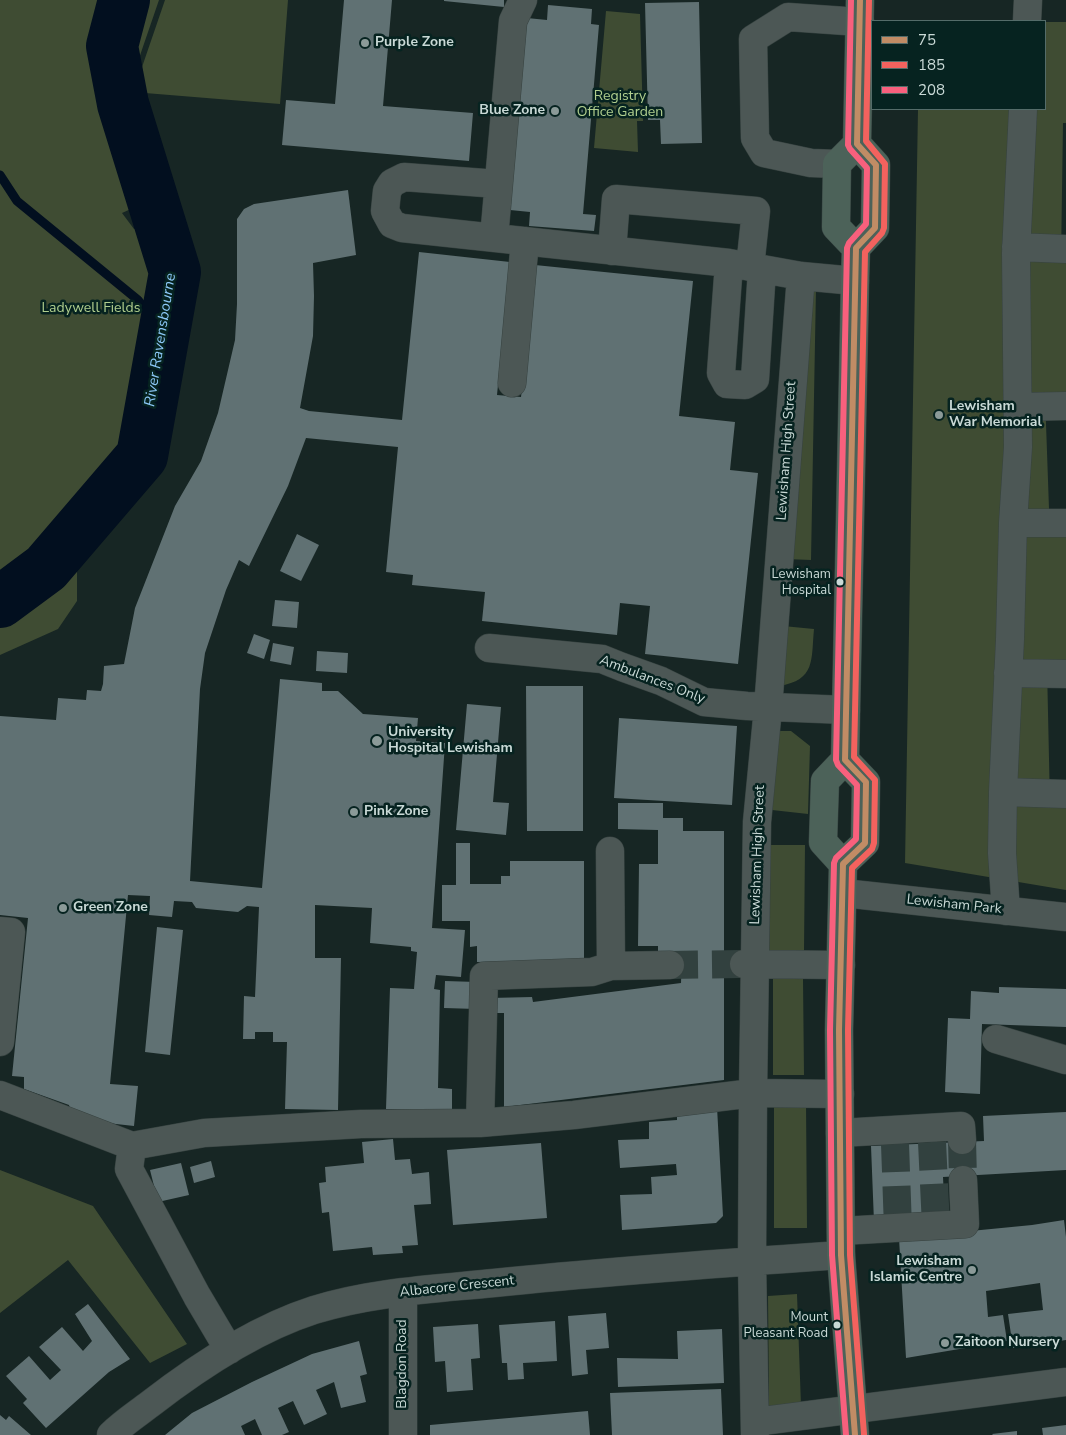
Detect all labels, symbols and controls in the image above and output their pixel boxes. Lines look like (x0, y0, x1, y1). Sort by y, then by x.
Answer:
legend (871, 20, 1046, 110)
text: 75 (918, 30, 936, 50)
place label: Purple Zone (375, 35, 454, 51)
marker: Purple Zone (359, 37, 371, 49)
text: 185 (918, 55, 945, 75)
text: 208 (918, 80, 945, 100)
park label: Registry Office Garden (577, 89, 663, 121)
place label: Blue Zone (479, 103, 545, 119)
marker: Blue Zone (549, 105, 561, 117)
water label: River Ravensbourne (142, 272, 180, 408)
park label: Ladywell Fields (42, 301, 140, 317)
street label: Lewisham High Street (774, 381, 800, 521)
place label: Lewisham War Memorial (949, 399, 1042, 432)
marker: Lewisham War Memorial (933, 409, 945, 421)
place label: Lewisham Hospital (772, 567, 831, 598)
marker: Lewisham Hospital (835, 577, 845, 587)
street label: Ambulances Only (597, 652, 707, 708)
place label: University Hospital Lewisham (388, 725, 513, 758)
marker: University Hospital Lewisham (370, 734, 384, 748)
street label: Lewisham High Street (747, 785, 769, 925)
place label: Pink Zone (364, 804, 428, 820)
marker: Pink Zone (348, 806, 360, 818)
street label: Lewisham Park (906, 892, 1002, 918)
place label: Green Zone (73, 900, 148, 916)
marker: Green Zone (57, 902, 69, 914)
place label: Lewisham Islamic Centre (870, 1254, 962, 1286)
marker: Lewisham Islamic Centre (966, 1264, 978, 1276)
street label: Albacore Crescent (399, 1273, 515, 1301)
place label: Mount Pleasant Road (744, 1310, 828, 1341)
street label: Blagdon Road (395, 1319, 411, 1409)
marker: Mount Pleasant Road (832, 1320, 842, 1330)
place label: Zaitoon Nursery (955, 1335, 1060, 1351)
marker: Zaitoon Nursery (939, 1337, 951, 1349)

